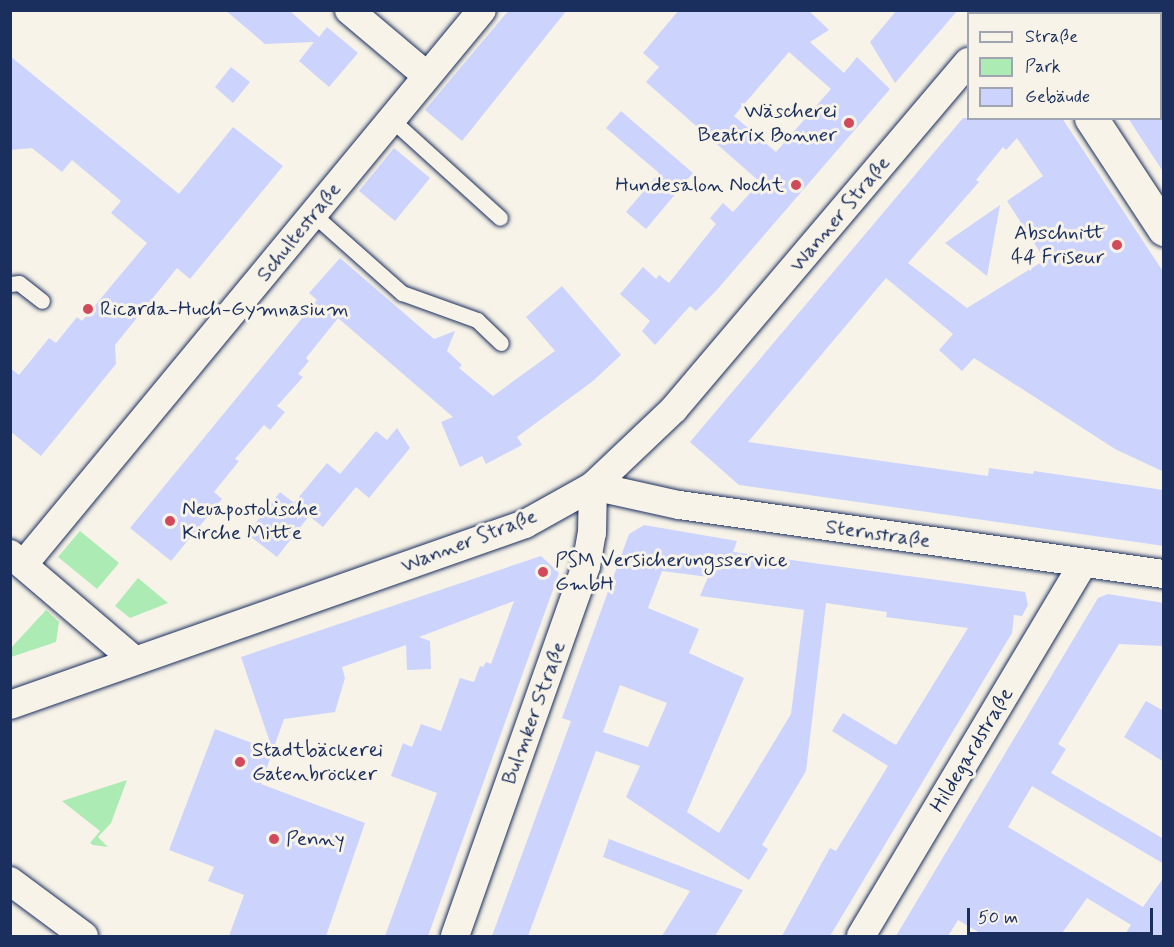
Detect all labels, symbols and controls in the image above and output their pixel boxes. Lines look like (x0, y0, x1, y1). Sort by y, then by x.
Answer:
legend (967, 12, 1162, 120)
text: Straße (1025, 25, 1078, 49)
text: Park (1025, 55, 1061, 79)
text: Gebäude (1025, 85, 1090, 109)
place label: Wäscherei Beatrix Bonner (696, 98, 837, 148)
marker: Wäscherei Beatrix Bonner (842, 116, 856, 130)
street label: Wanner Straße (784, 151, 896, 277)
place label: Hundesalon Nocht (615, 172, 784, 198)
street label: Schultestraße (251, 177, 347, 287)
marker: Hundesalon Nocht (789, 178, 803, 192)
place label: Abschnitt 44 Friseur (1011, 220, 1105, 270)
marker: Abschnitt 44 Friseur (1110, 238, 1124, 252)
place label: Ricarda-Huch-Gymnasium (100, 296, 349, 322)
marker: Ricarda-Huch-Gymnasium (81, 302, 95, 316)
place label: Neuapostolische Kirche Mitte (182, 496, 318, 546)
street label: Wanner Straße (398, 504, 540, 578)
marker: Neuapostolische Kirche Mitte (163, 514, 177, 528)
street label: Sternstraße (824, 514, 932, 554)
place label: PSM Versicherungsservice GmbH (555, 547, 788, 597)
marker: PSM Versicherungsservice GmbH (536, 565, 550, 579)
street label: Bulmker Straße (497, 640, 571, 786)
street label: Hildegardstraße (925, 683, 1019, 817)
place label: Stadtbäckerei Gatenbröcker (252, 737, 383, 787)
marker: Stadtbäckerei Gatenbröcker (233, 755, 247, 769)
place label: Penny (286, 826, 345, 852)
marker: Penny (267, 832, 281, 846)
scale bar (970, 896, 1156, 934)
text: 50 m (978, 906, 1018, 930)

